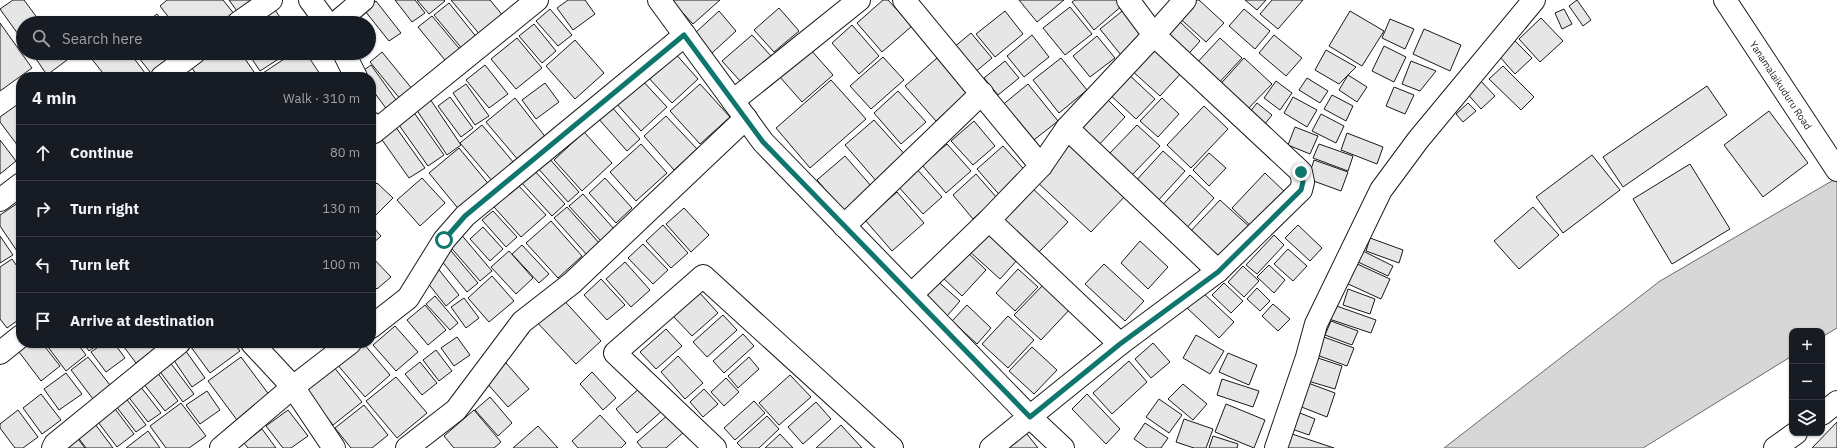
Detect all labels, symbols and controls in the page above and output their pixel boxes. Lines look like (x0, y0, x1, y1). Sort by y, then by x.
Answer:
search box (16, 16, 376, 60)
icon: search (30, 27, 52, 49)
text: Search here (62, 29, 142, 48)
street label: Yanamalaikuduru Road (1747, 39, 1815, 132)
text: 4 min (32, 87, 76, 109)
text: Walk · 310 m (283, 90, 360, 107)
icon: ahead (32, 142, 54, 164)
text: Continue (70, 143, 134, 162)
text: 80 m (330, 144, 360, 161)
route end (1292, 163, 1310, 181)
icon: right (32, 198, 54, 220)
text: Turn right (70, 199, 139, 218)
text: 130 m (322, 200, 360, 217)
route start (435, 231, 453, 249)
icon: left (32, 254, 54, 276)
text: Turn left (70, 255, 130, 274)
text: 100 m (322, 256, 360, 273)
icon: arrive (32, 310, 54, 332)
text: Arrive at destination (70, 311, 214, 330)
map controls (1789, 328, 1825, 436)
button: + (1789, 328, 1825, 364)
button: − (1789, 364, 1825, 400)
button: layers (1789, 400, 1825, 436)

